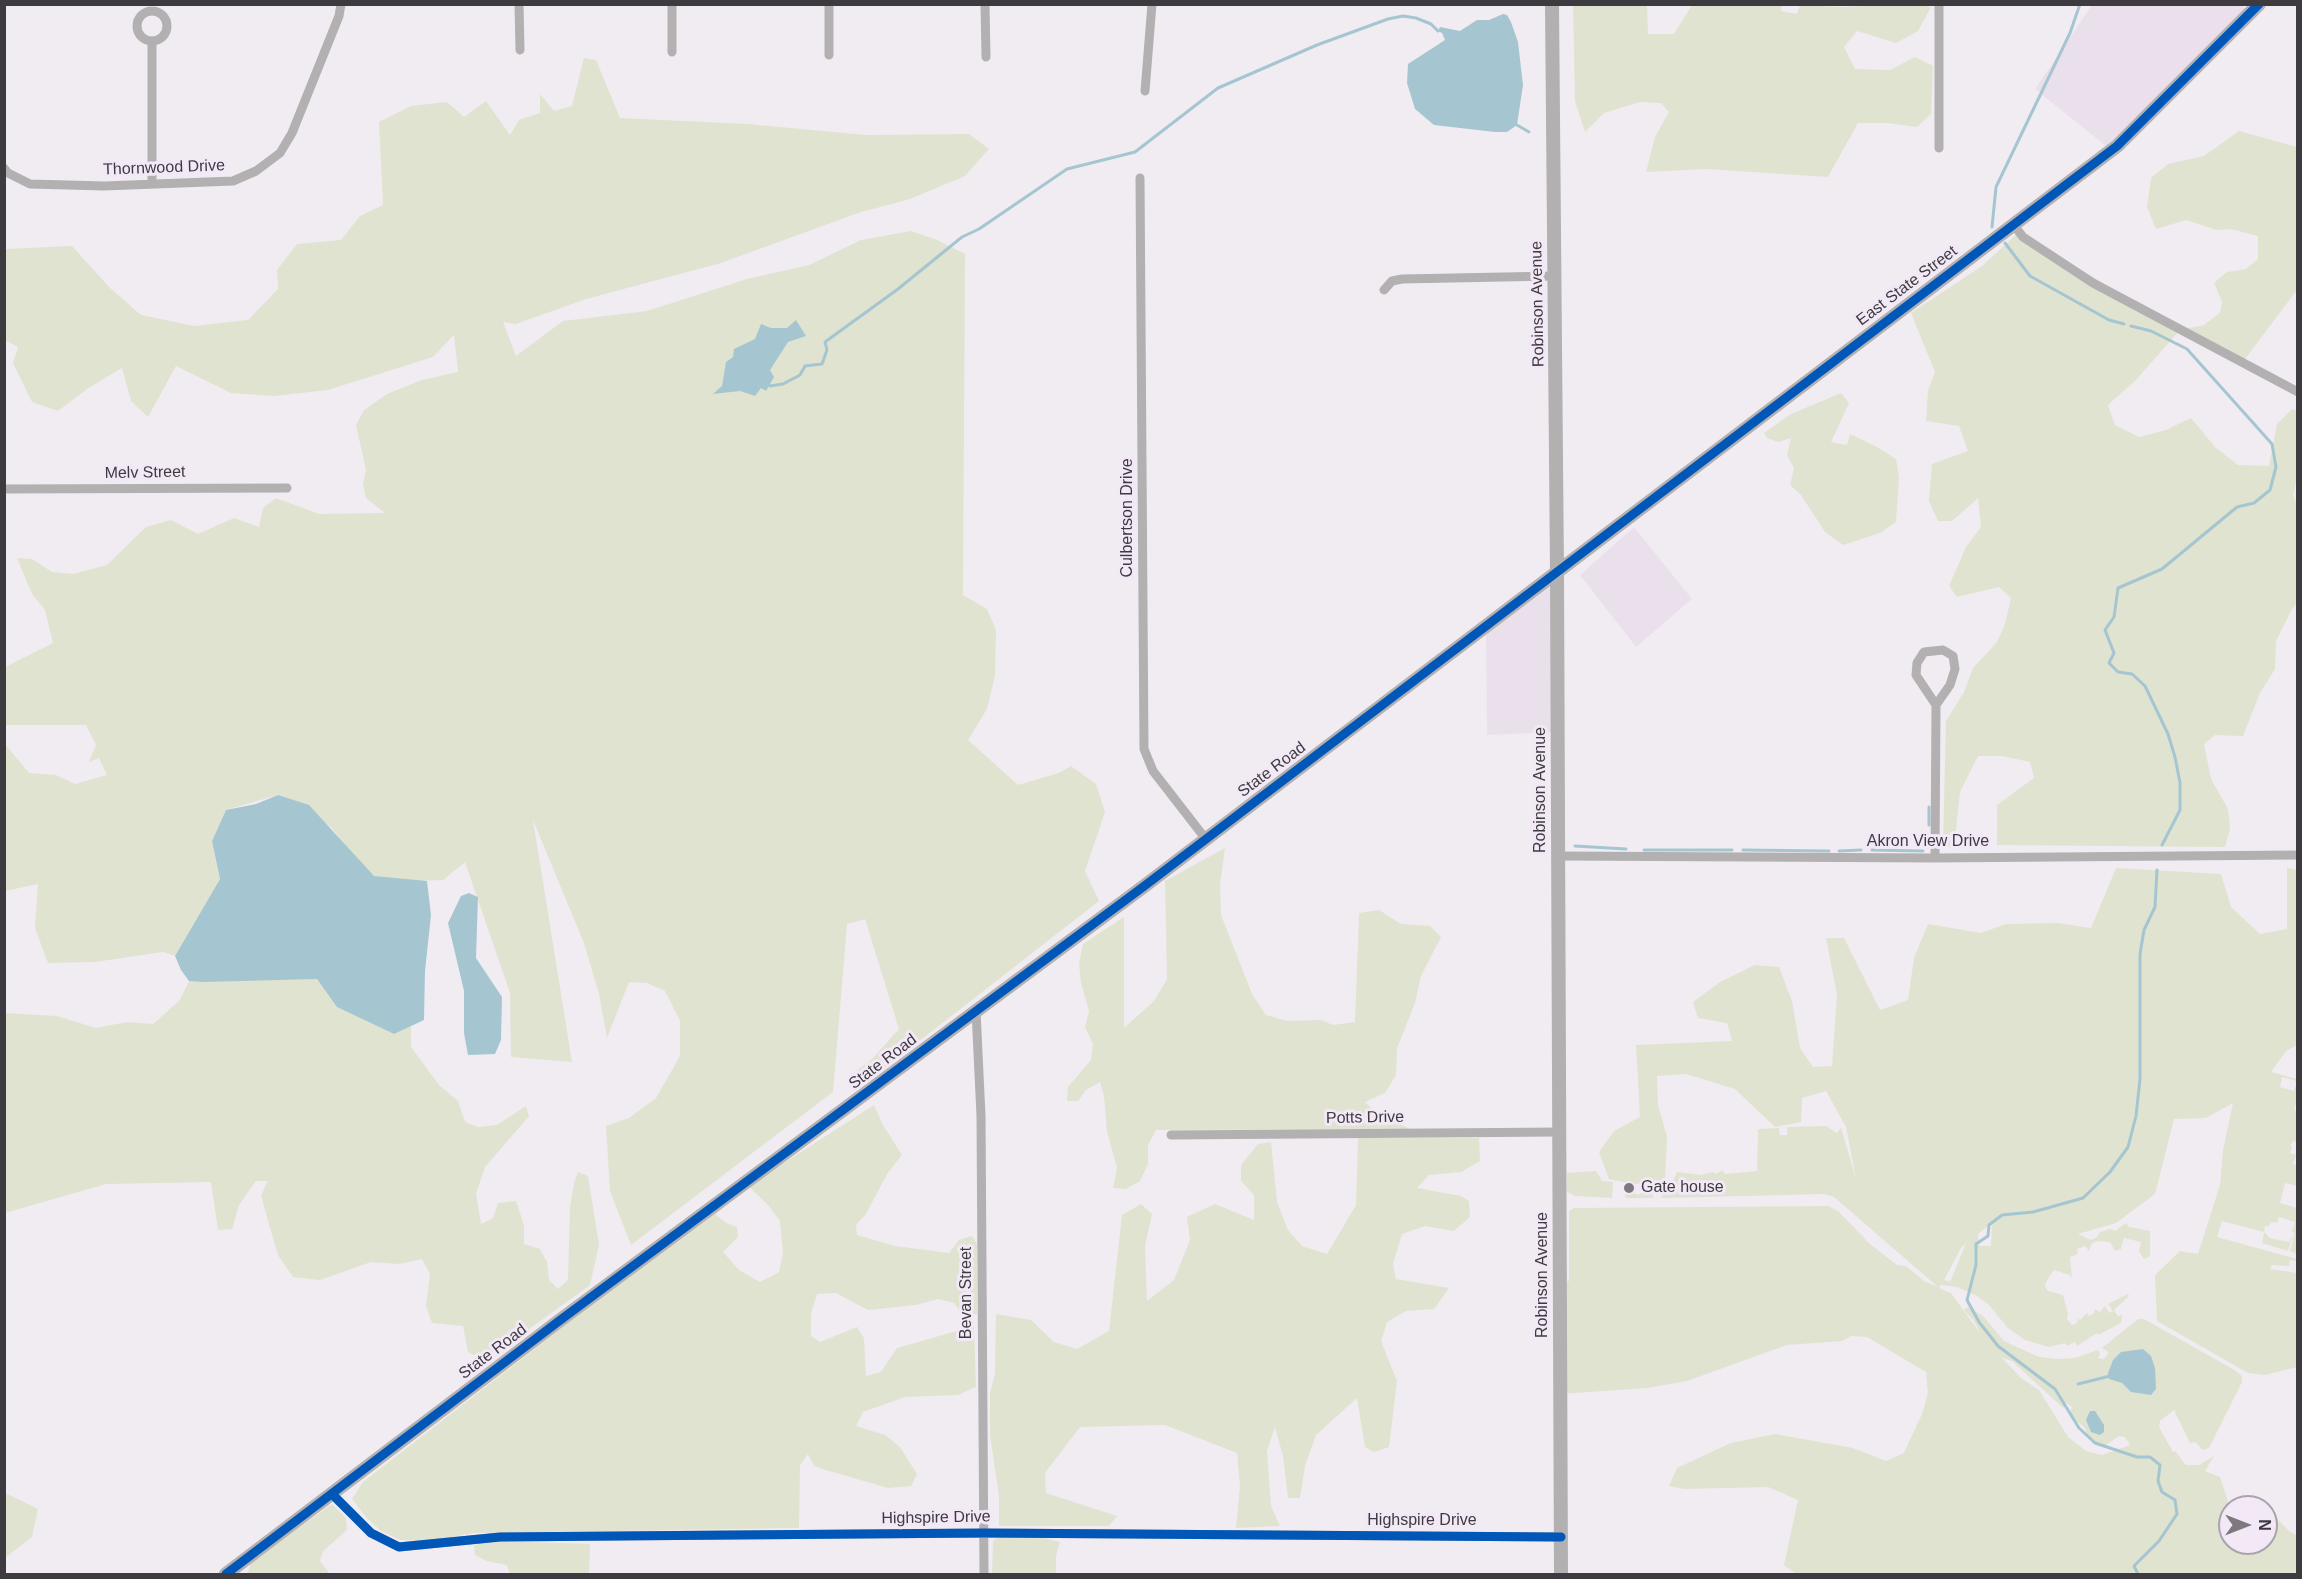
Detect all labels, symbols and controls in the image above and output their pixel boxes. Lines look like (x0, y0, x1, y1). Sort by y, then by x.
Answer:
street label: Thornwood Drive (103, 156, 225, 180)
street label: Robinson Avenue (1527, 241, 1549, 367)
street label: East State Street (1853, 242, 1961, 330)
street label: Culbertson Drive (1118, 458, 1138, 578)
street label: Melv Street (104, 463, 186, 483)
street label: Robinson Avenue (1531, 727, 1551, 853)
street label: State Road (1234, 738, 1310, 802)
street label: Akron View Drive (1867, 832, 1989, 852)
street label: State Road (845, 1030, 921, 1094)
street label: Potts Drive (1326, 1108, 1404, 1128)
place label: Gate house (1641, 1178, 1724, 1198)
marker: Gate house (1622, 1181, 1636, 1195)
street label: Robinson Avenue (1533, 1212, 1553, 1338)
street label: Bevan Street (957, 1247, 977, 1339)
street label: State Road (455, 1320, 531, 1384)
north arrow (2218, 1495, 2278, 1555)
street label: Highspire Drive (881, 1507, 991, 1529)
street label: Highspire Drive (1367, 1511, 1477, 1531)
text: N (2256, 1519, 2273, 1531)

